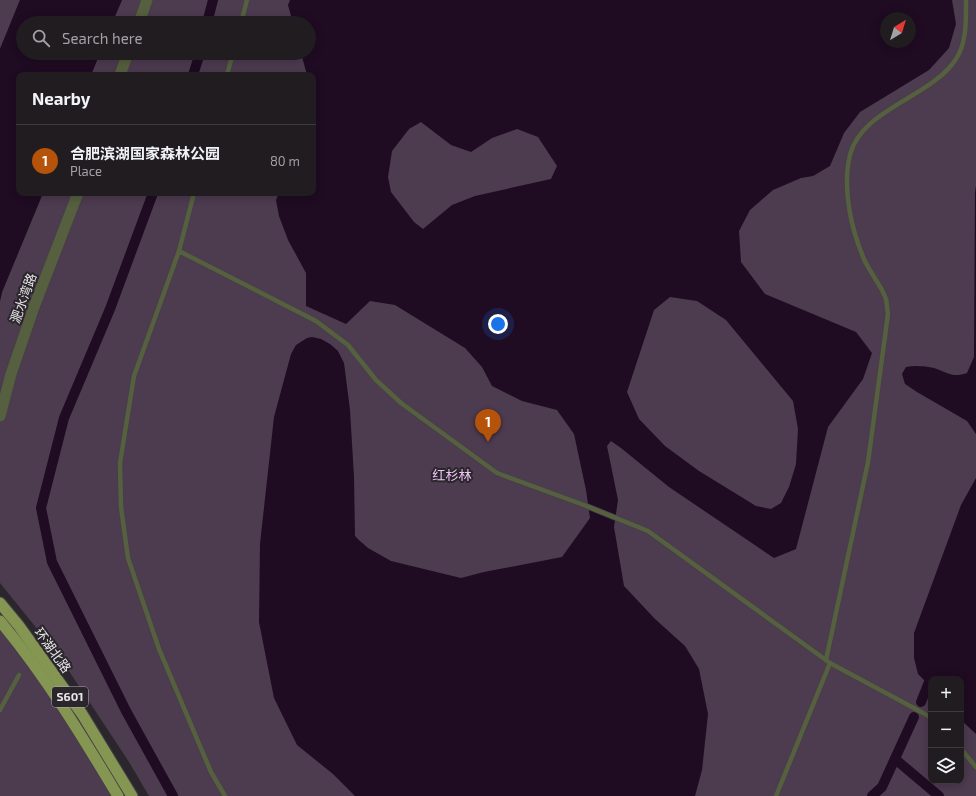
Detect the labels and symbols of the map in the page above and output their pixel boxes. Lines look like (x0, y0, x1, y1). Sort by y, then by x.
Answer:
north arrow (880, 12, 916, 48)
street label: 淝水湾路 (7, 271, 39, 325)
your location (488, 314, 508, 334)
pin: 1 (475, 409, 501, 442)
park label: 红杉林 (432, 467, 472, 483)
street label: 环湖北路 (31, 624, 75, 676)
road number: S601 (52, 687, 88, 707)

